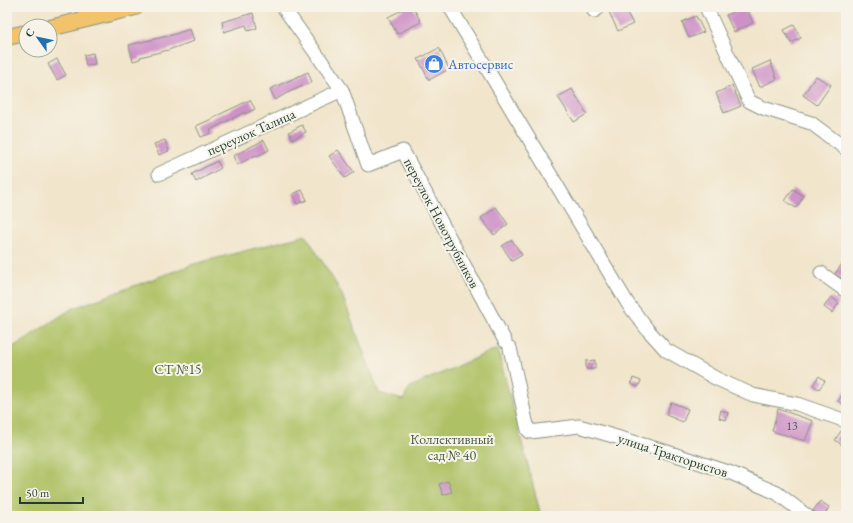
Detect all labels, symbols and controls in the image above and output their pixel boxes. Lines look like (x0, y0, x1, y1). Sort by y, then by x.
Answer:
north arrow (18, 18, 58, 58)
text: С (22, 25, 38, 40)
shop icon: Автосервис (423, 53, 445, 75)
place label: Автосервис (447, 55, 514, 73)
street label: переулок Талица (204, 104, 298, 159)
street label: переулок Новотрубников (400, 155, 484, 291)
park label: СТ №15 (154, 360, 202, 378)
house number: 13 (786, 418, 798, 434)
street label: улица Трактористов (616, 429, 730, 481)
park label: Коллективный сад № 40 (410, 430, 494, 464)
scale bar (20, 479, 83, 505)
text: 50 m (26, 485, 50, 501)

